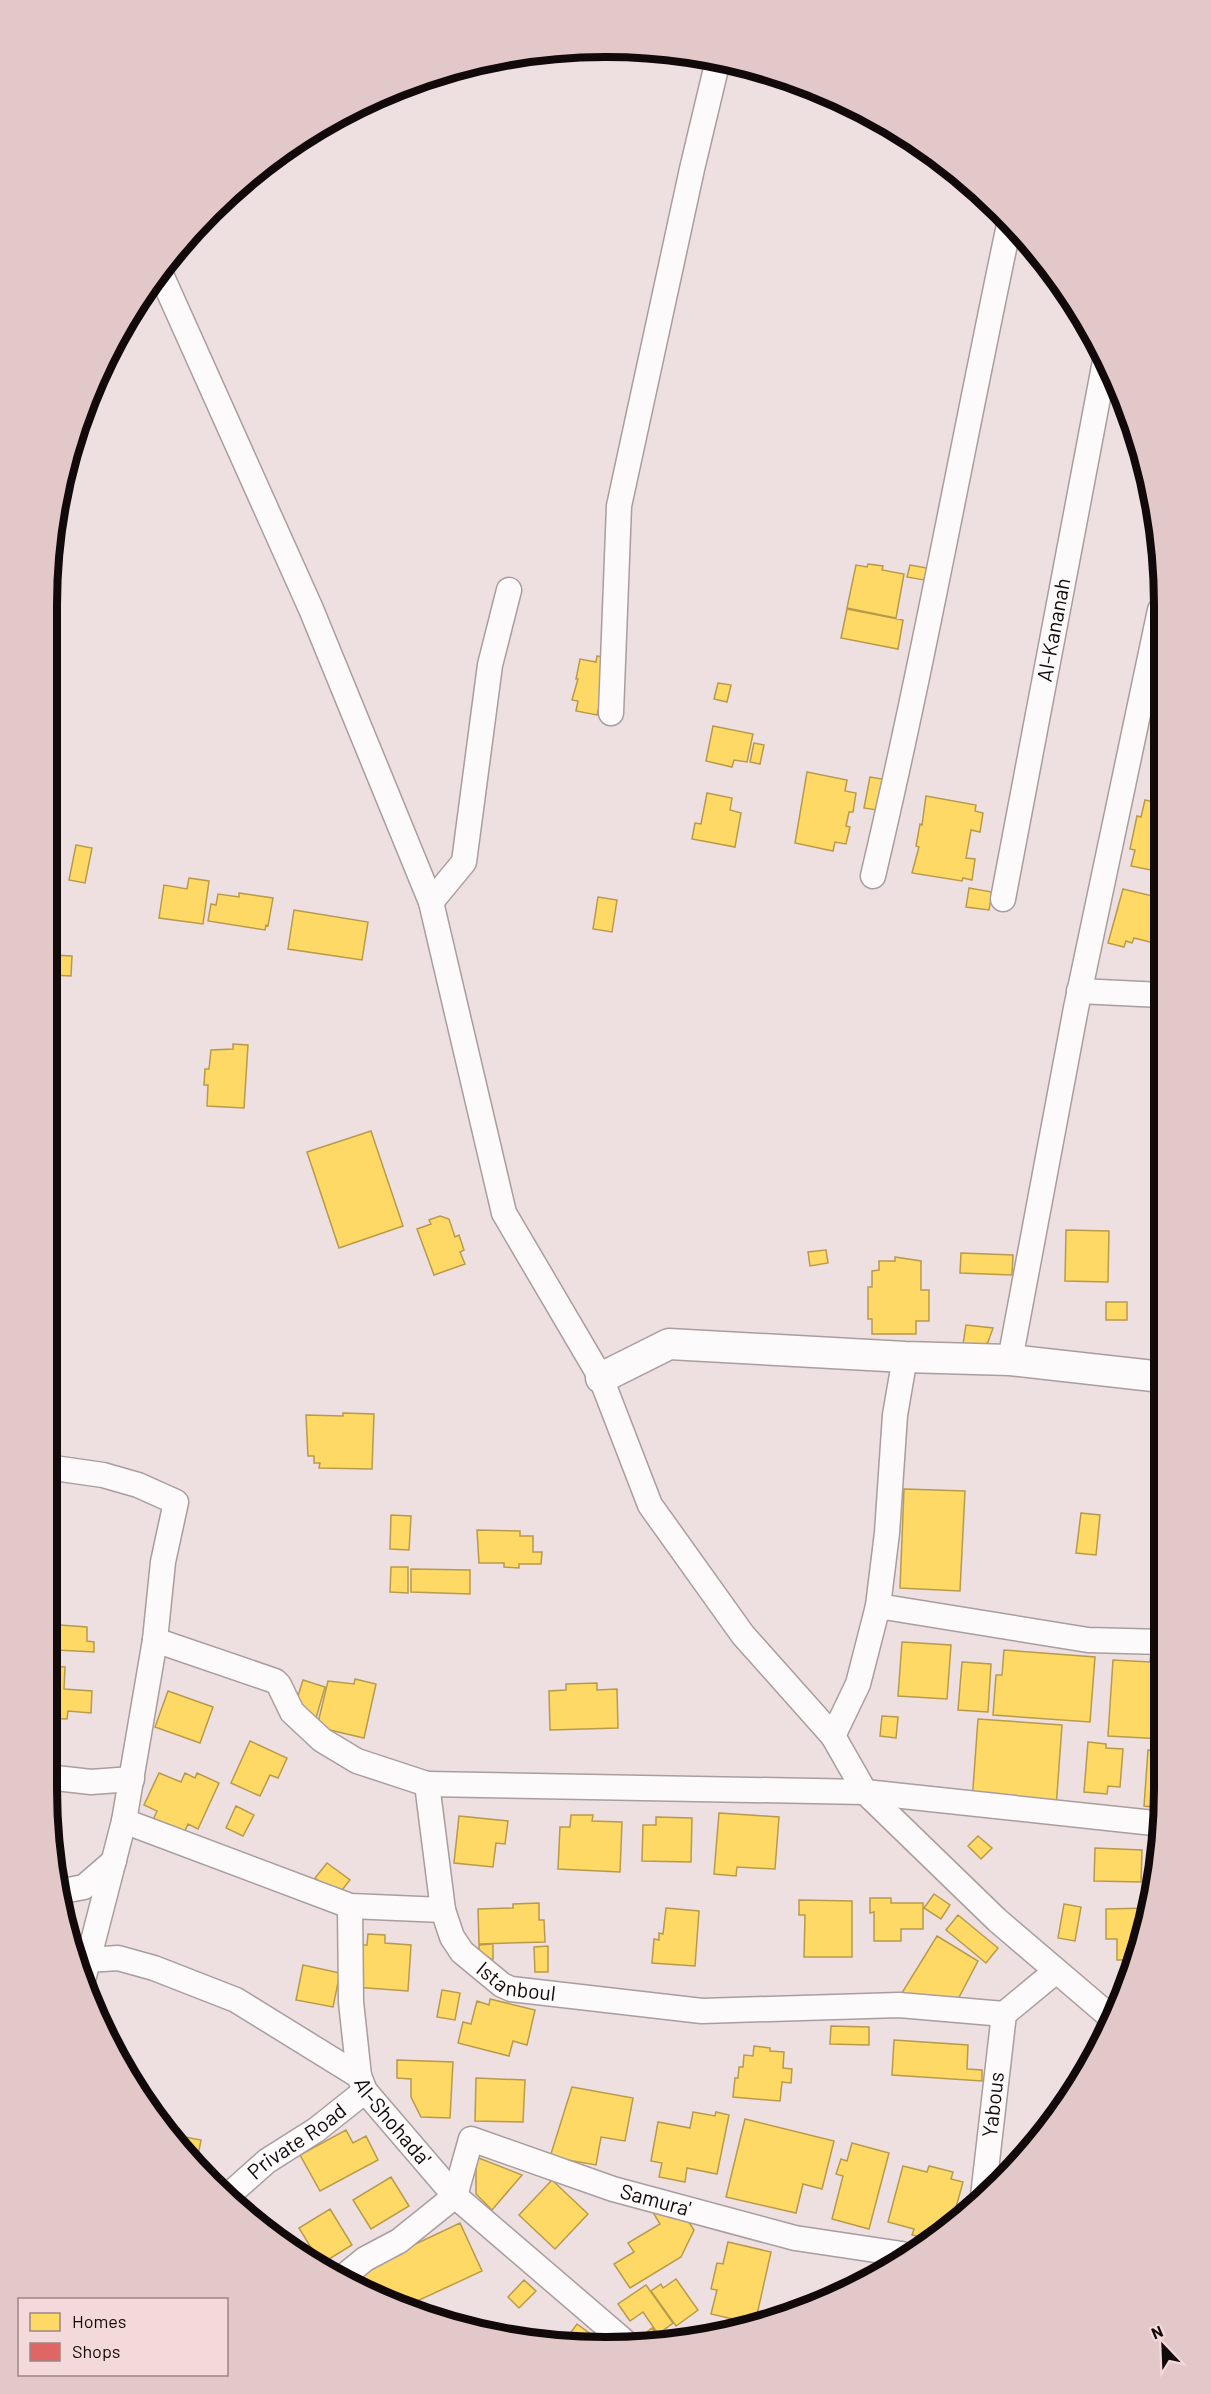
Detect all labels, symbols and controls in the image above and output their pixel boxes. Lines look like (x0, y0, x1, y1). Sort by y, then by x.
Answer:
street label: Al-Kananah (1031, 576, 1075, 683)
street label: Istanboul (472, 1955, 557, 2005)
street label: Yabous (976, 2070, 1008, 2139)
street label: Al-Shohada' (350, 2074, 437, 2170)
street label: Private Road (241, 2097, 351, 2184)
street label: Samura' (618, 2178, 694, 2220)
legend (18, 2298, 228, 2376)
text: Homes (72, 2310, 126, 2332)
north arrow (1133, 2316, 1193, 2376)
text: N (1148, 2321, 1166, 2343)
text: Shops (72, 2340, 121, 2362)

